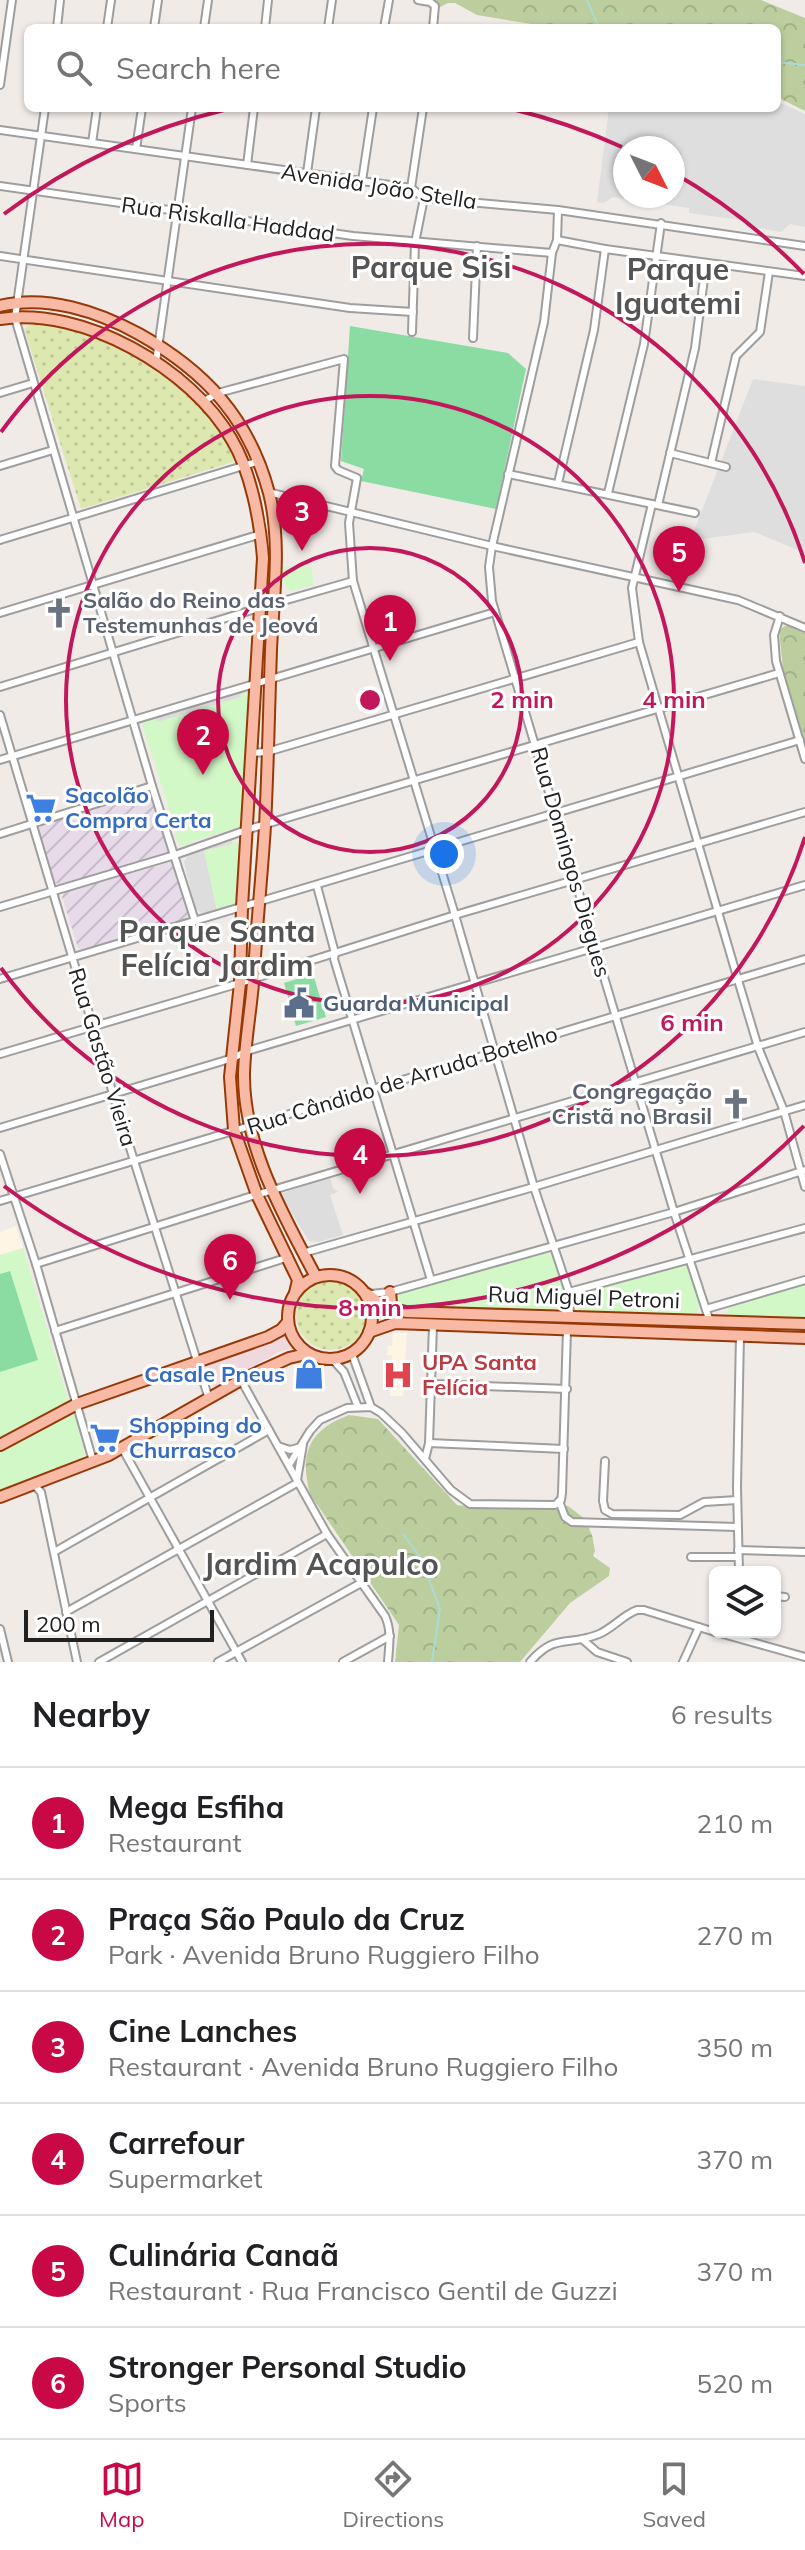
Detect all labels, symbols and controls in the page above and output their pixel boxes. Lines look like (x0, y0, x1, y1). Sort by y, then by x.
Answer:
search box (24, 24, 781, 112)
icon: search (52, 46, 96, 90)
text: Search here (116, 49, 281, 87)
north arrow (613, 136, 685, 208)
street label: Avenida João Stella (279, 157, 479, 215)
street label: Rua Riskalla Haddad (120, 190, 336, 248)
district label: Parque Sisi (351, 248, 511, 286)
district label: Parque Iguatemi (615, 250, 741, 322)
pin: 3 (276, 485, 328, 551)
pin: 5 (653, 526, 705, 592)
place label: Salão do Reino das Testemunhas de Jeová (83, 586, 318, 639)
pin: 1 (364, 595, 416, 661)
church icon: Salão do Reino das Testemunhas de Jeová (42, 596, 76, 630)
text: 2 min (490, 684, 554, 714)
text: 4 min (642, 684, 706, 714)
centre of rings (356, 686, 384, 714)
pin: 2 (177, 709, 229, 775)
street label: Rua Domingos Diegues (525, 744, 617, 980)
place label: Sacolão Compra Certa (65, 781, 212, 834)
supermarket icon: Sacolão Compra Certa (24, 791, 58, 825)
your location (424, 834, 464, 874)
district label: Parque Santa Felícia Jardim (119, 912, 315, 984)
street label: Rua Gastão Vieira (63, 964, 143, 1150)
public building icon: Guarda Municipal (282, 986, 316, 1020)
place label: Guarda Municipal (323, 989, 509, 1017)
text: 6 min (660, 1007, 724, 1037)
street label: Rua Cândido de Arruda Botelho (243, 1019, 561, 1141)
place label: Congregação Cristã no Brasil (551, 1077, 712, 1130)
church icon: Congregação Cristã no Brasil (719, 1087, 753, 1121)
pin: 4 (334, 1128, 386, 1194)
pin: 6 (204, 1234, 256, 1300)
street label: Rua Miguel Petroni (488, 1280, 680, 1314)
text: 8 min (338, 1292, 402, 1322)
place label: UPA Santa Felícia (422, 1348, 537, 1401)
shop icon: Casale Pneus (292, 1357, 326, 1391)
hospital icon: UPA Santa Felícia (381, 1358, 415, 1392)
place label: Casale Pneus (144, 1360, 285, 1388)
place label: Shopping do Churrasco (129, 1411, 262, 1464)
supermarket icon: Shopping do Churrasco (88, 1421, 122, 1455)
district label: Jardim Acapulco (203, 1545, 439, 1583)
map controls (709, 1566, 781, 1638)
button: layers (709, 1566, 781, 1638)
scale bar (24, 1606, 214, 1642)
text: 200 m (36, 1610, 101, 1638)
text: Nearby (32, 1693, 150, 1736)
text: 6 results (671, 1698, 773, 1731)
text: Mega Esfiha (108, 1788, 284, 1826)
text: 1 (50, 1807, 66, 1840)
text: 210 m (697, 1807, 773, 1840)
text: Restaurant (108, 1826, 242, 1859)
text: Praça São Paulo da Cruz (108, 1900, 465, 1938)
text: 2 (50, 1919, 66, 1952)
text: 270 m (697, 1919, 773, 1952)
text: Park · Avenida Bruno Ruggiero Filho (108, 1938, 540, 1971)
text: Cine Lanches (108, 2012, 297, 2050)
text: 3 (50, 2031, 66, 2064)
text: 350 m (697, 2031, 773, 2064)
text: Restaurant · Avenida Bruno Ruggiero Filho (108, 2050, 618, 2083)
text: Carrefour (108, 2124, 244, 2162)
text: 4 (50, 2143, 66, 2176)
text: 370 m (697, 2143, 773, 2176)
text: Supermarket (108, 2162, 263, 2195)
text: Culinária Canaã (108, 2236, 339, 2274)
text: 5 (50, 2255, 66, 2288)
text: 370 m (697, 2255, 773, 2288)
text: Restaurant · Rua Francisco Gentil de Guzzi (108, 2274, 618, 2307)
text: Stronger Personal Studio (108, 2348, 467, 2386)
text: 6 (50, 2367, 66, 2400)
text: 520 m (697, 2367, 773, 2400)
text: Sports (108, 2386, 187, 2419)
tab: Map (99, 2457, 144, 2533)
tab: Directions (343, 2457, 444, 2533)
tab: Saved (642, 2457, 706, 2533)

